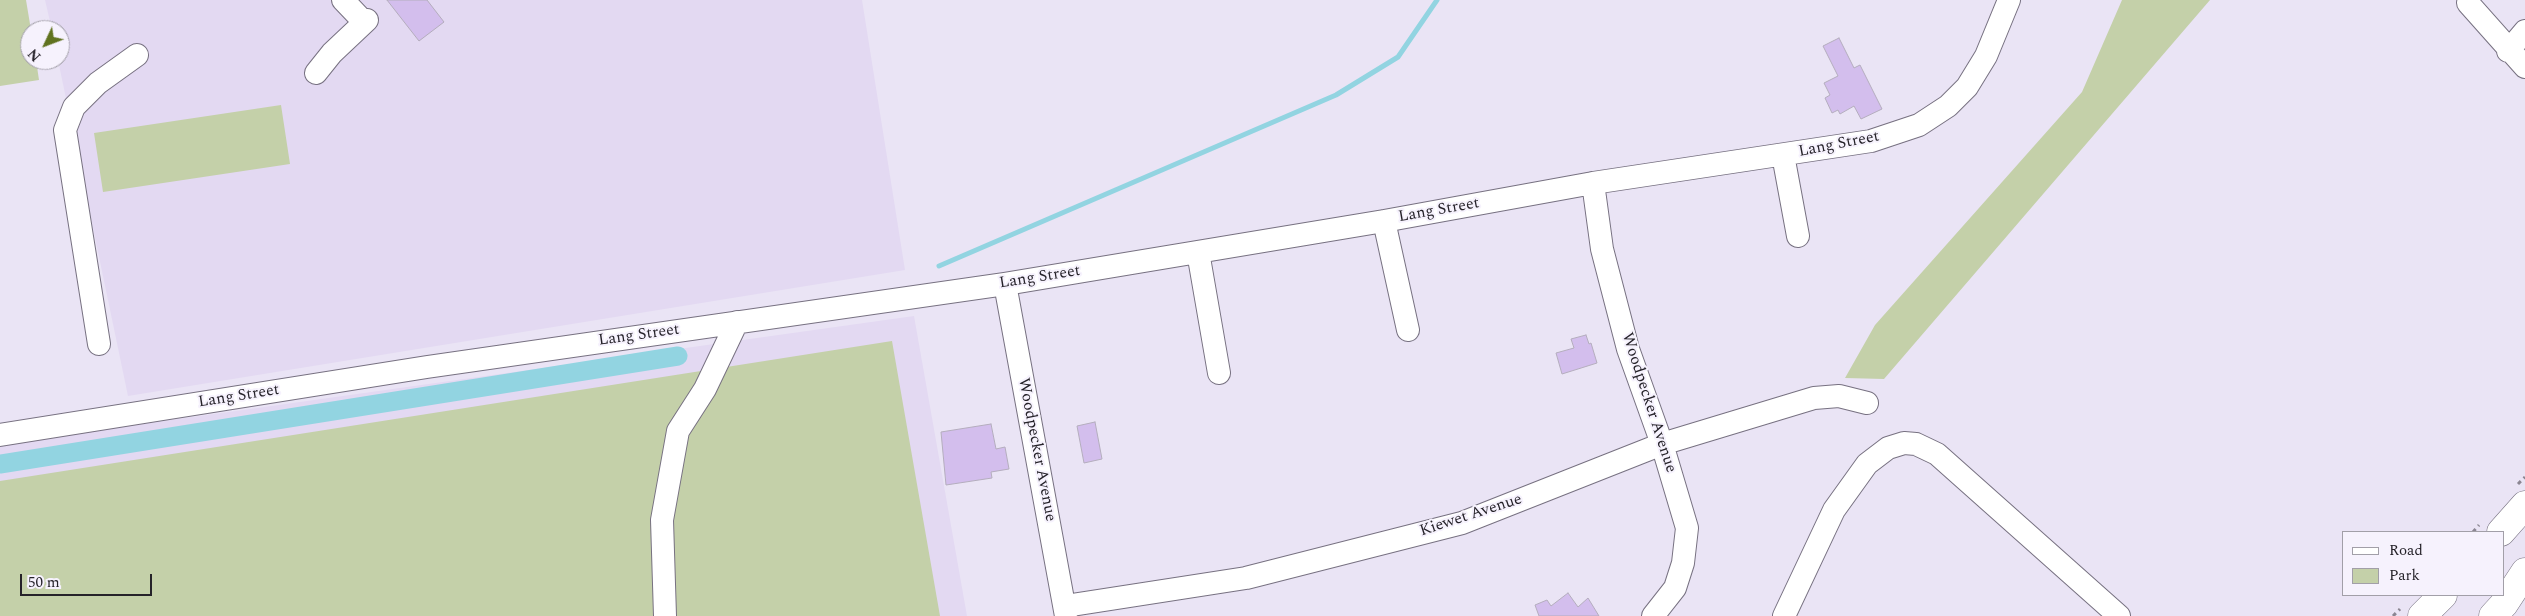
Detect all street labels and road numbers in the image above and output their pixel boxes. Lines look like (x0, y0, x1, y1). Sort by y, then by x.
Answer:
street label: Lang Street (1797, 128, 1881, 162)
street label: Lang Street (1397, 194, 1481, 228)
street label: Lang Street (998, 262, 1082, 294)
street label: Lang Street (597, 321, 681, 351)
street label: Woodpecker Avenue (1616, 331, 1680, 475)
street label: Woodpecker Avenue (1013, 377, 1059, 523)
street label: Lang Street (197, 381, 281, 413)
street label: Kiewet Avenue (1417, 490, 1525, 542)

